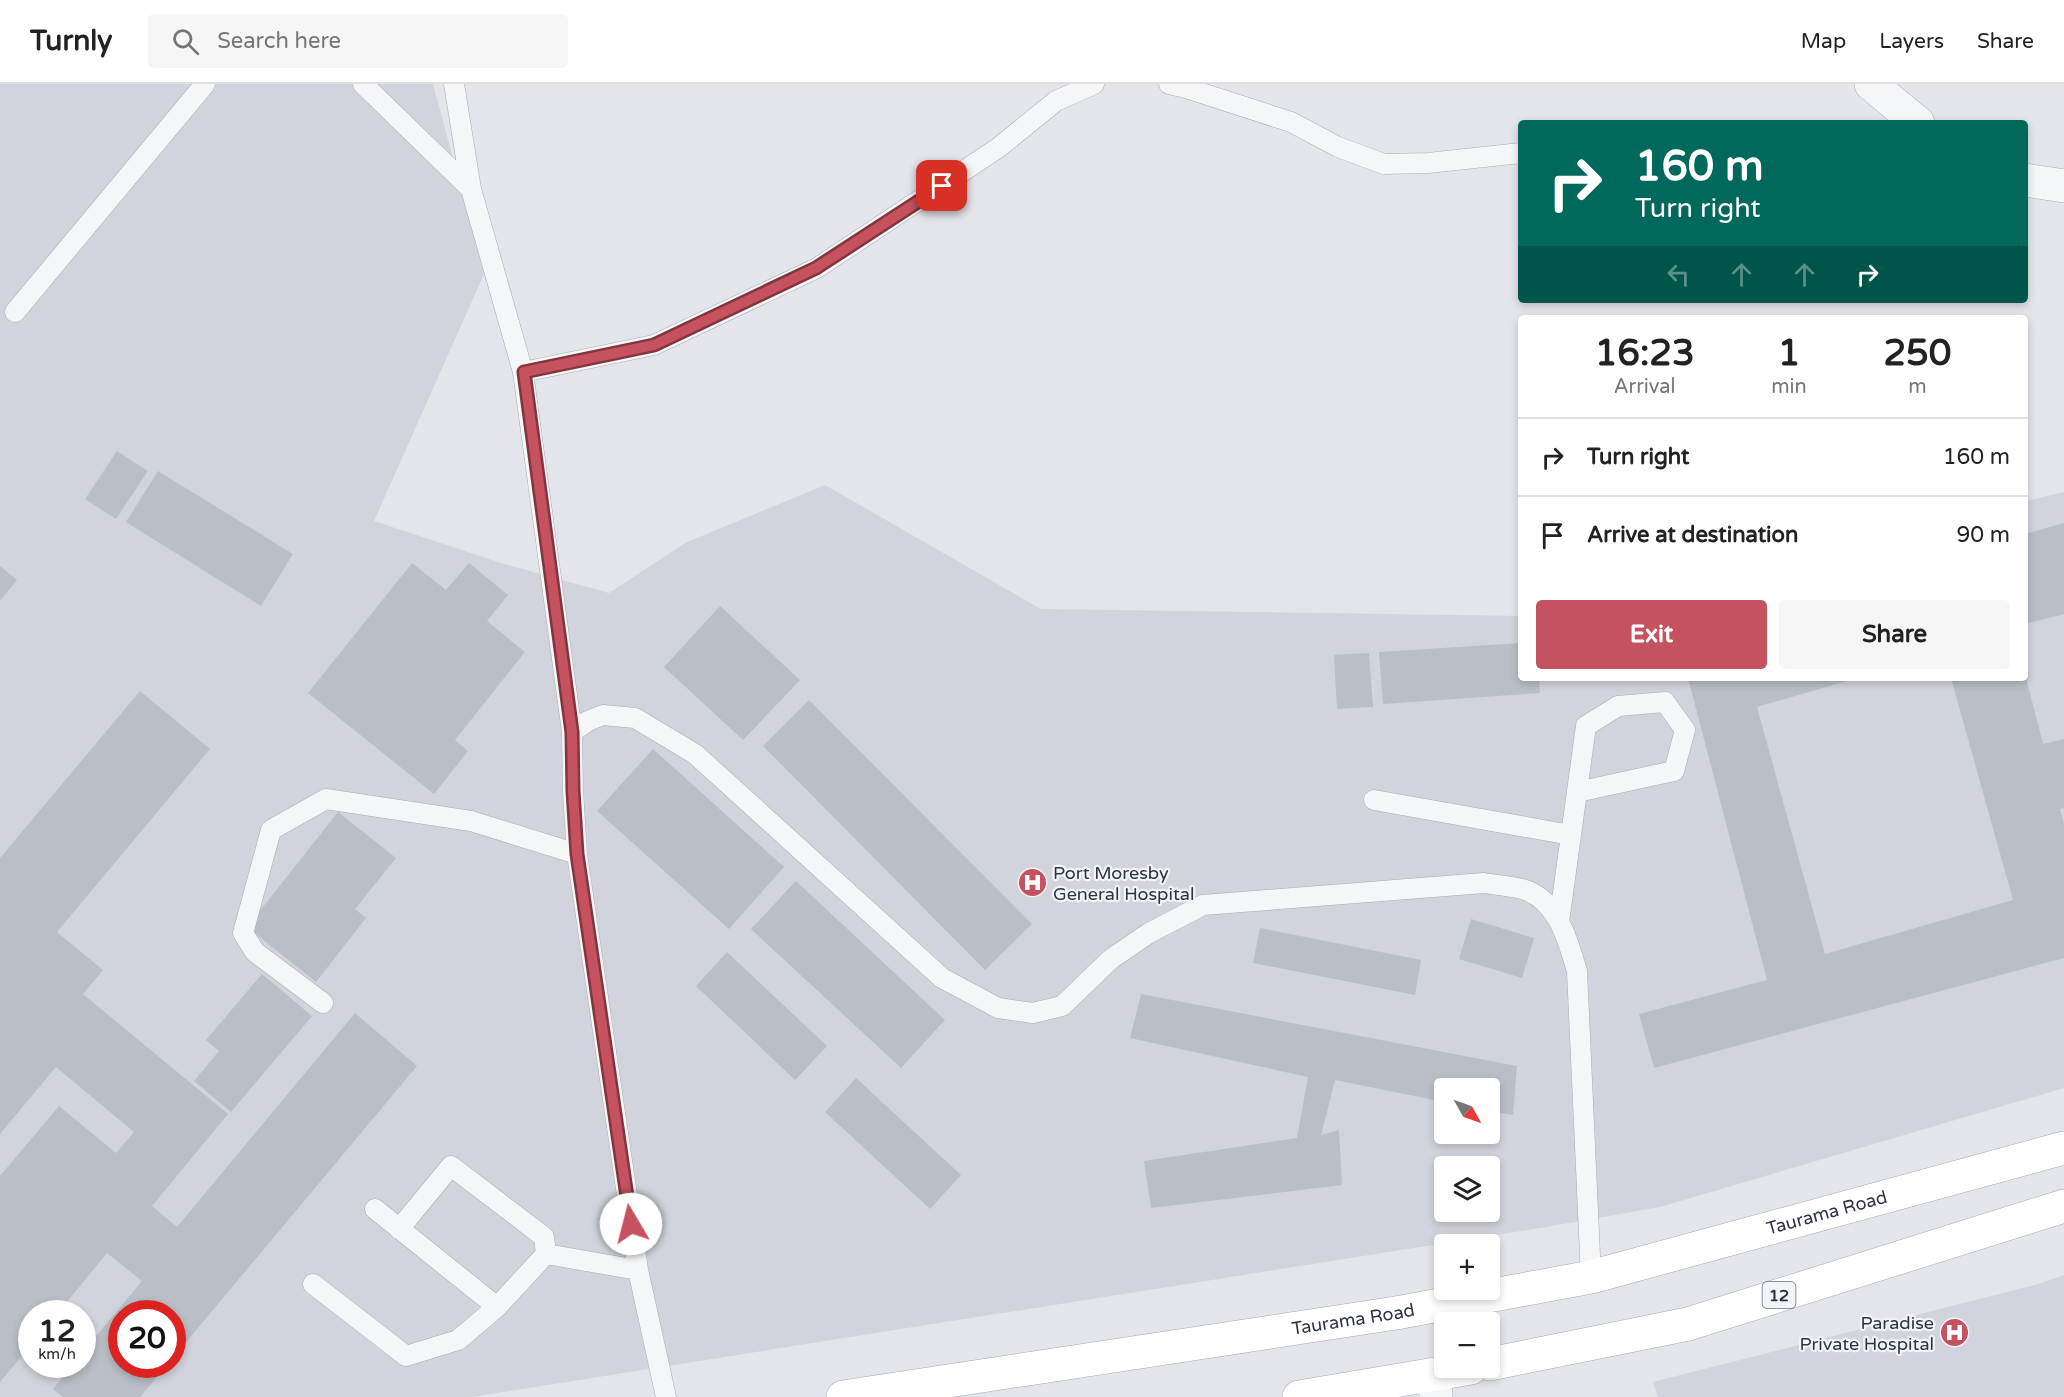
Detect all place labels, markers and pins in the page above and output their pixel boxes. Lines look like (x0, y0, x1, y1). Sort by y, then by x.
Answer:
pin (916, 160, 967, 211)
place label: Port Moresby General Hospital (1053, 862, 1194, 905)
hospital icon: Port Moresby General Hospital (1016, 867, 1048, 899)
place label: Paradise Private Hospital (1799, 1312, 1934, 1355)
hospital icon: Paradise Private Hospital (1939, 1317, 1971, 1349)

